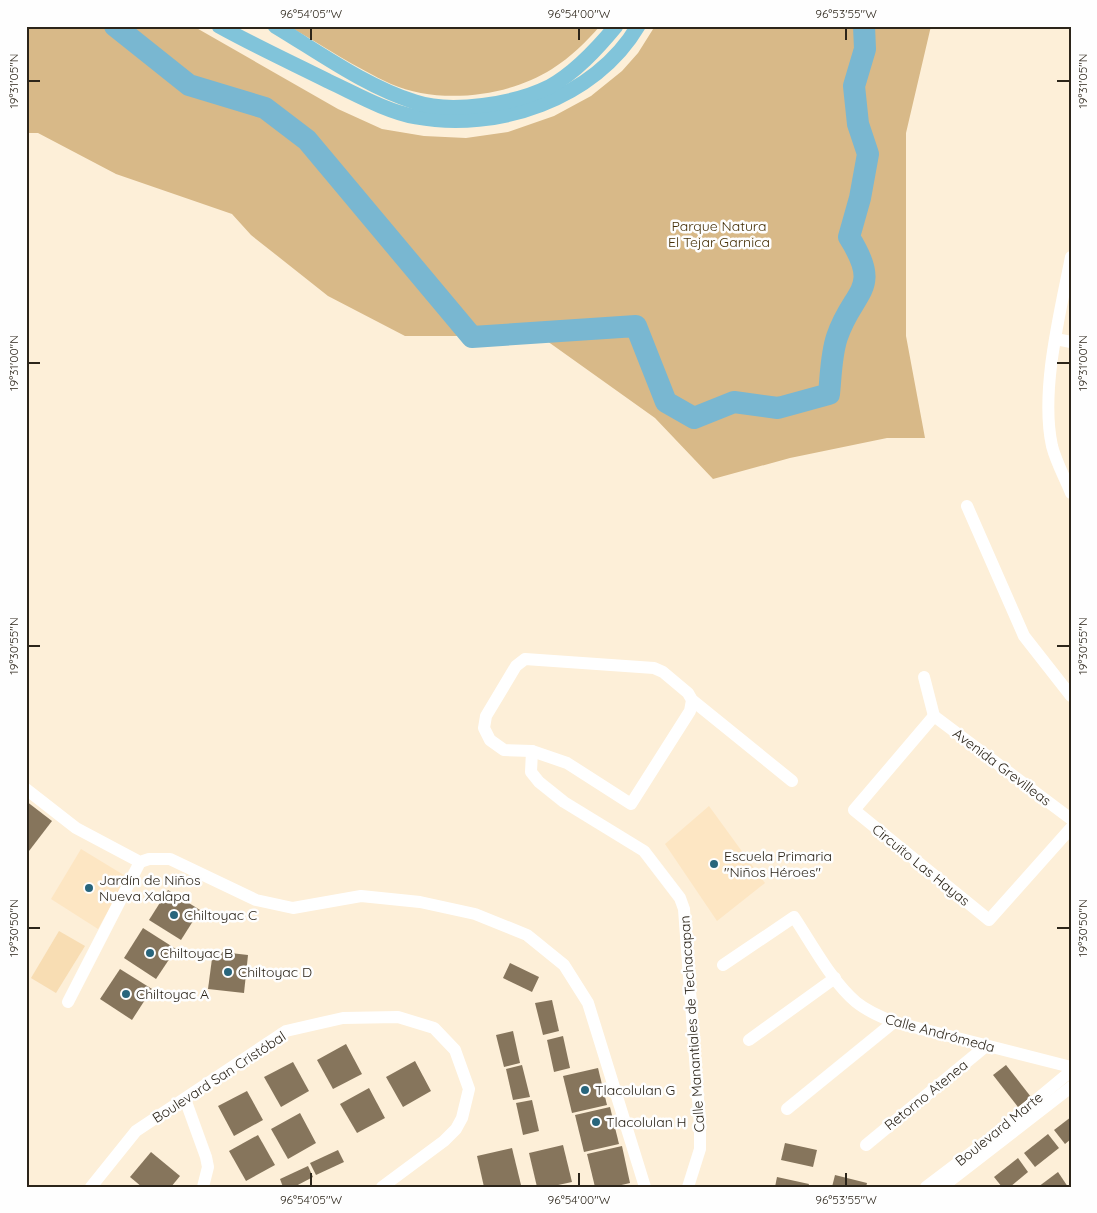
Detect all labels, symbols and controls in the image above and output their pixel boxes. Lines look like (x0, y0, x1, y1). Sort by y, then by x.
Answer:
text: 96°54'05"W (280, 6, 342, 21)
text: 96°54'00"W (548, 6, 611, 21)
text: 96°53'55"W (815, 6, 877, 21)
text: 19°31'05"N (6, 53, 21, 109)
text: 19°31'05"N (1075, 53, 1090, 109)
park label: Parque Natura El Tejar Garnica (668, 217, 770, 251)
text: 19°31'00"N (6, 335, 21, 391)
text: 19°31'00"N (1075, 335, 1090, 391)
text: 19°30'55"N (6, 617, 21, 675)
text: 19°30'55"N (1075, 617, 1090, 675)
street label: Avenida Grevilleas (949, 724, 1055, 810)
street label: Circuito Las Hayas (869, 820, 973, 910)
place label: Escuela Primaria ''Niños Héroes'' (724, 847, 832, 881)
marker: Escuela Primaria ''Niños Héroes'' (708, 858, 720, 870)
place label: Jardín de Niños Nueva Xalapa (99, 871, 201, 905)
marker: Jardín de Niños Nueva Xalapa (83, 882, 95, 894)
text: 19°30'50"N (6, 899, 21, 957)
text: 19°30'50"N (1075, 899, 1090, 957)
place label: Chiltoyac C (184, 906, 257, 924)
marker: Chiltoyac C (168, 909, 180, 921)
street label: Calle Manantiales de Techacapan (675, 915, 709, 1133)
place label: Chiltoyac B (160, 944, 233, 962)
marker: Chiltoyac B (144, 947, 156, 959)
place label: Chiltoyac D (238, 963, 312, 981)
marker: Chiltoyac D (222, 966, 234, 978)
place label: Chiltoyac A (136, 985, 209, 1003)
marker: Chiltoyac A (120, 988, 132, 1000)
street label: Calle Andrómeda (883, 1010, 997, 1056)
street label: Boulevard San Cristóbal (149, 1027, 289, 1127)
street label: Retorno Atenea (881, 1056, 971, 1134)
place label: Tlacolulan G (595, 1081, 675, 1099)
marker: Tlacolulan G (579, 1084, 591, 1096)
street label: Boulevard Marte (951, 1088, 1047, 1170)
place label: Tlacolulan H (606, 1113, 687, 1131)
marker: Tlacolulan H (590, 1116, 602, 1128)
text: 96°54'05"W (280, 1192, 342, 1207)
text: 96°54'00"W (548, 1192, 611, 1207)
text: 96°53'55"W (815, 1192, 877, 1207)

